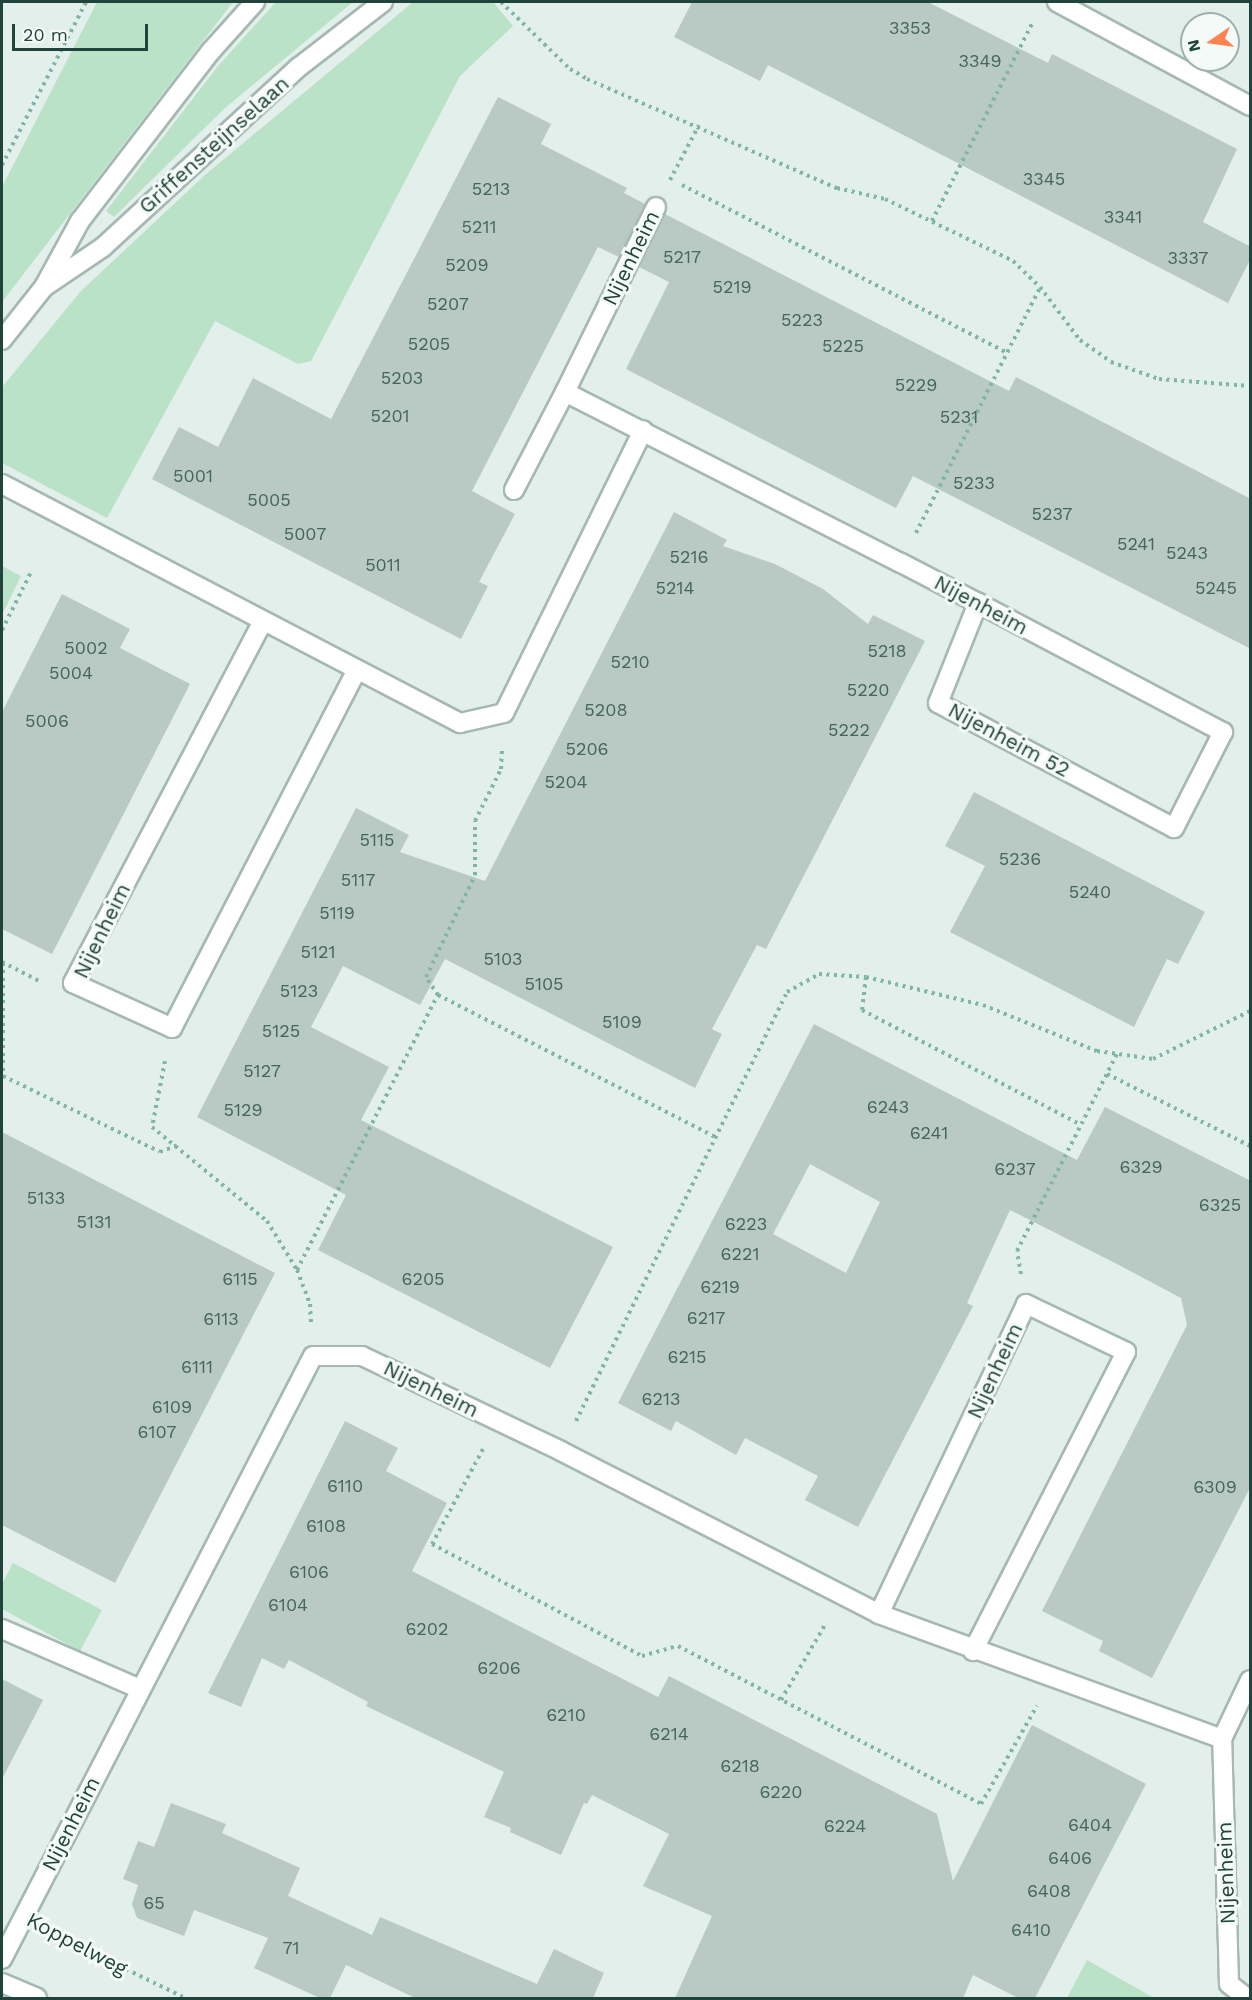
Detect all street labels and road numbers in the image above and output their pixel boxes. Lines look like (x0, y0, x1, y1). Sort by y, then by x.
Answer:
street label: Griffensteijnselaan (134, 71, 294, 219)
street label: Nijenheim (597, 206, 665, 310)
street label: Nijenheim (930, 570, 1032, 640)
street label: Nijenheim 52 (944, 697, 1074, 783)
street label: Nijenheim (68, 879, 136, 983)
street label: Nijenheim (962, 1319, 1028, 1423)
street label: Nijenheim (379, 1355, 483, 1423)
street label: Nijenheim (37, 1773, 105, 1875)
street label: Nijenheim (1212, 1821, 1240, 1925)
street label: Koppelweg (22, 1907, 132, 1981)

